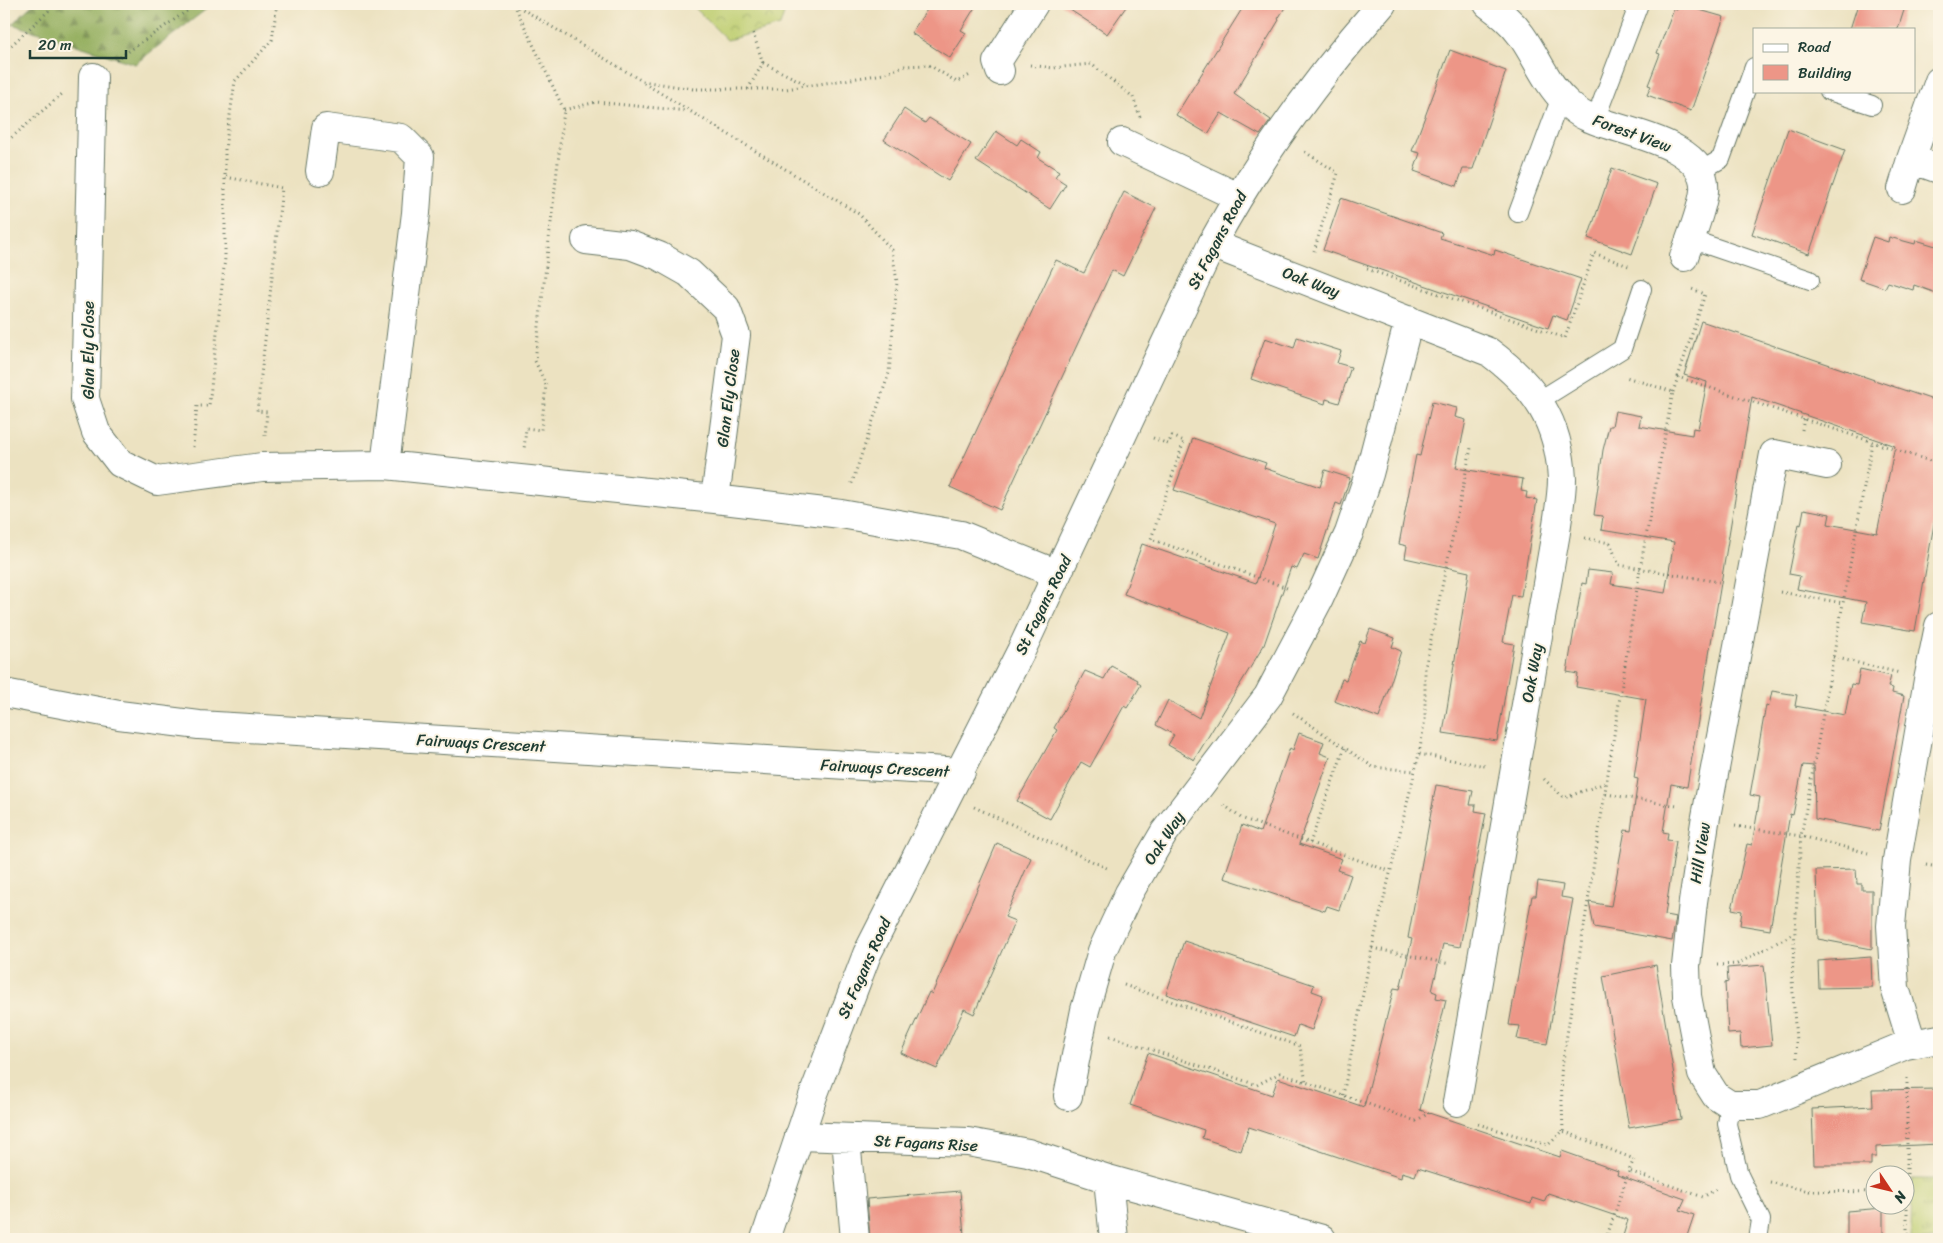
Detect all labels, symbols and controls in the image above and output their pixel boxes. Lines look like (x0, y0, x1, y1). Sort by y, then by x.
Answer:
scale bar (30, 28, 126, 60)
legend (1753, 28, 1916, 92)
text: 20 m (38, 32, 72, 58)
text: Road (1798, 34, 1831, 60)
text: Building (1798, 60, 1852, 86)
street label: Forest View (1589, 105, 1676, 161)
street label: St Fagans Road (1179, 184, 1256, 295)
street label: Oak Way (1278, 258, 1345, 306)
street label: Glan Ely Close (74, 301, 103, 399)
street label: Glan Ely Close (708, 347, 748, 449)
street label: St Fagans Road (1006, 549, 1080, 660)
street label: Oak Way (1513, 640, 1552, 705)
street label: Fairways Crescent (416, 725, 547, 761)
street label: Fairways Crescent (820, 750, 951, 786)
street label: Oak Way (1136, 804, 1193, 871)
street label: Hill View (1681, 820, 1719, 886)
street label: St Fagans Road (829, 911, 900, 1023)
street label: St Fagans Rise (873, 1126, 979, 1160)
north arrow (1866, 1166, 1916, 1216)
text: N (1887, 1185, 1914, 1209)

